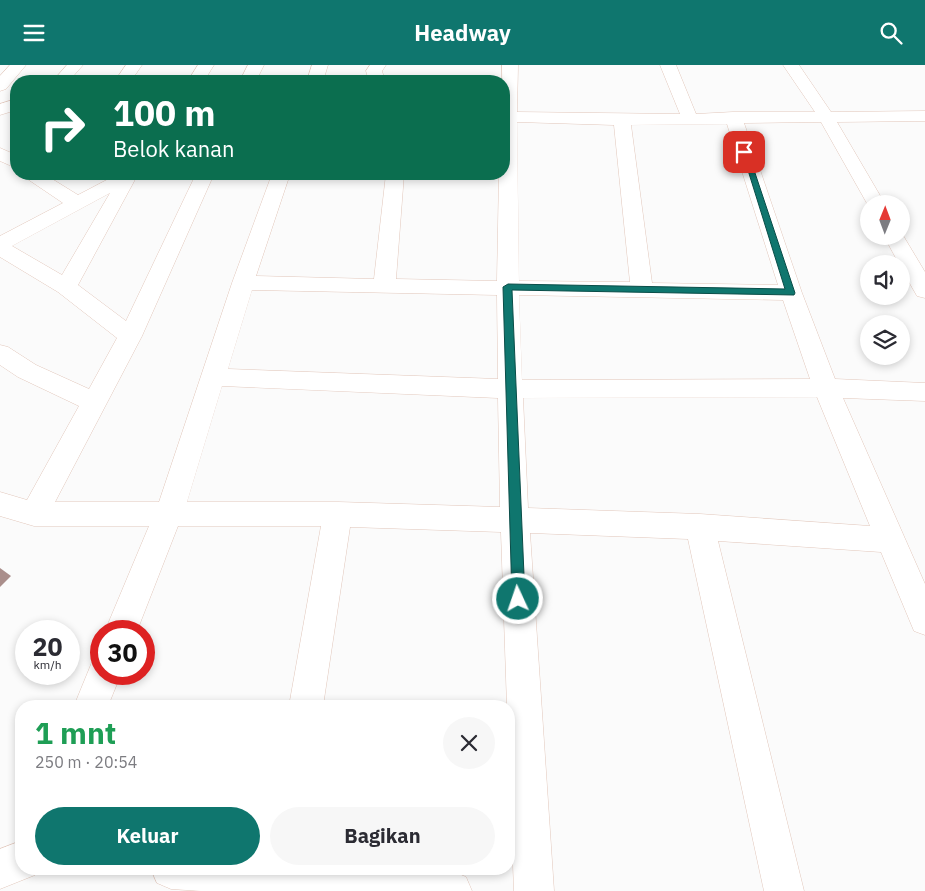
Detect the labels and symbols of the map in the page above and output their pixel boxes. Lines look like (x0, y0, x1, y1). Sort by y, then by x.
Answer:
pin (723, 131, 765, 173)
north arrow (860, 195, 910, 245)
position arrow (491, 572, 543, 624)
speed limit sign: 30 (90, 620, 155, 685)

